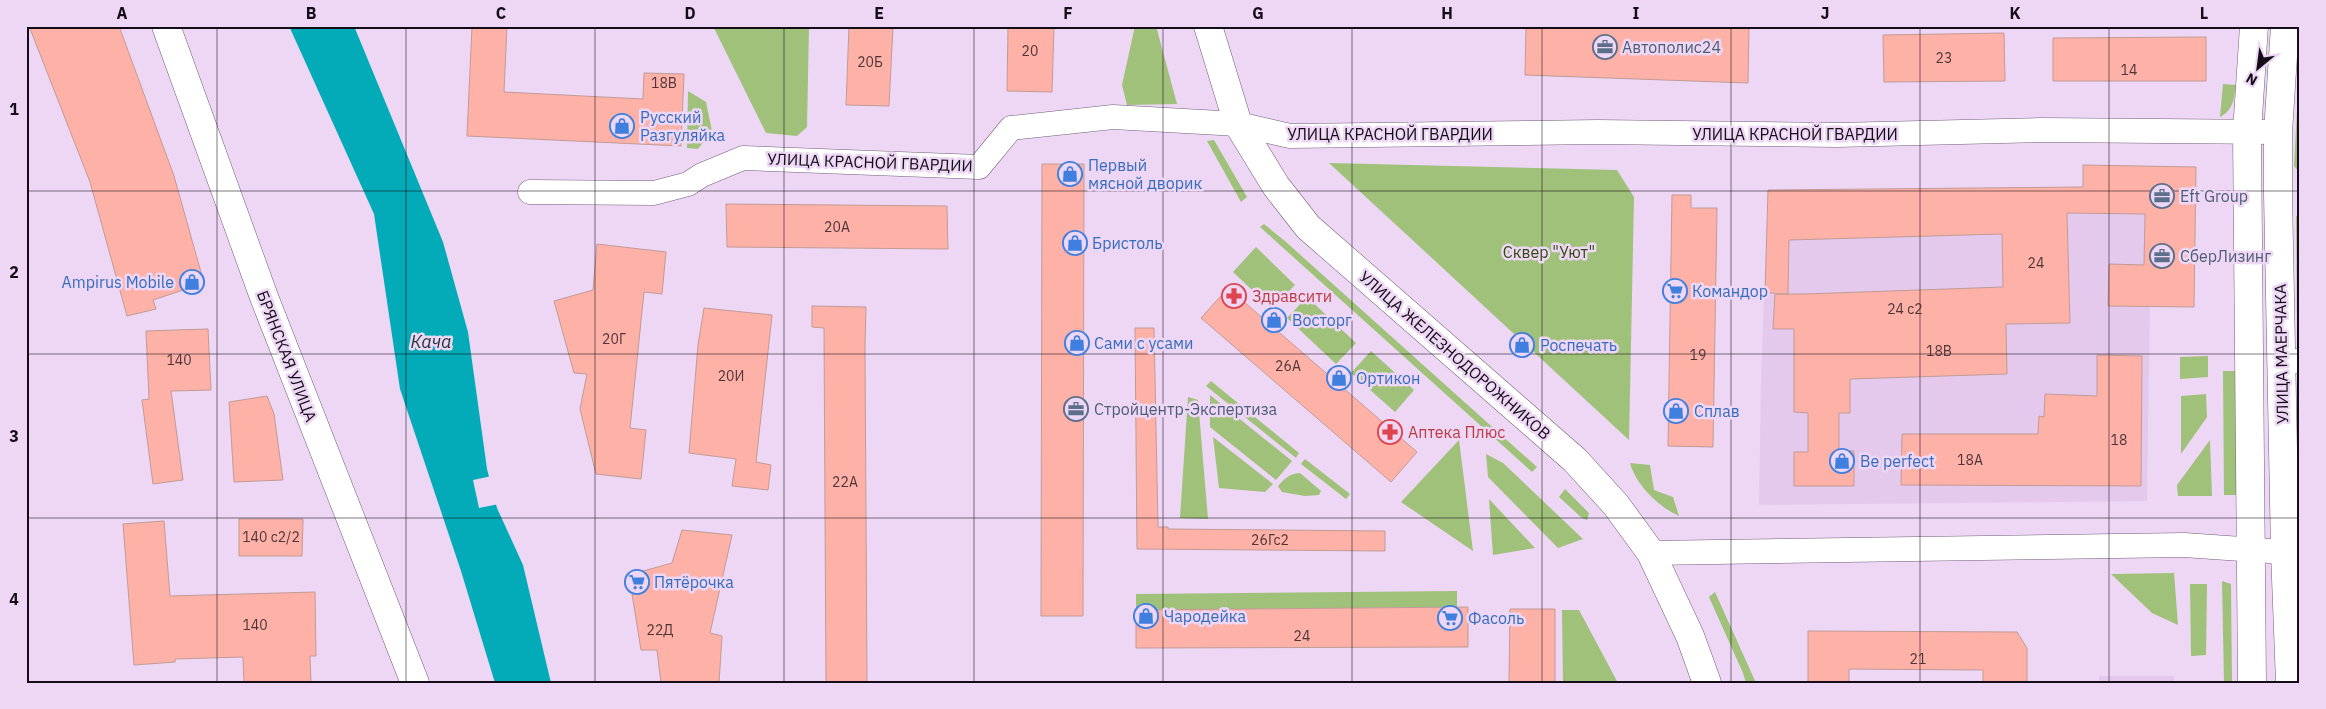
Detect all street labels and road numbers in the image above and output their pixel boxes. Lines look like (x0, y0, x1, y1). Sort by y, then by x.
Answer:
street label: УЛИЦА КРАСНОЙ ГВАРДИИ (1287, 124, 1493, 144)
street label: УЛИЦА КРАСНОЙ ГВАРДИИ (1692, 124, 1898, 144)
street label: УЛИЦА КРАСНОЙ ГВАРДИИ (767, 148, 973, 176)
street label: УЛИЦА ЖЕЛЕЗНОДОРОЖНИКОВ (1355, 266, 1555, 444)
street label: УЛИЦА МАЕРЧАКА (2270, 284, 2292, 424)
street label: БРЯНСКАЯ УЛИЦА (253, 287, 321, 425)

